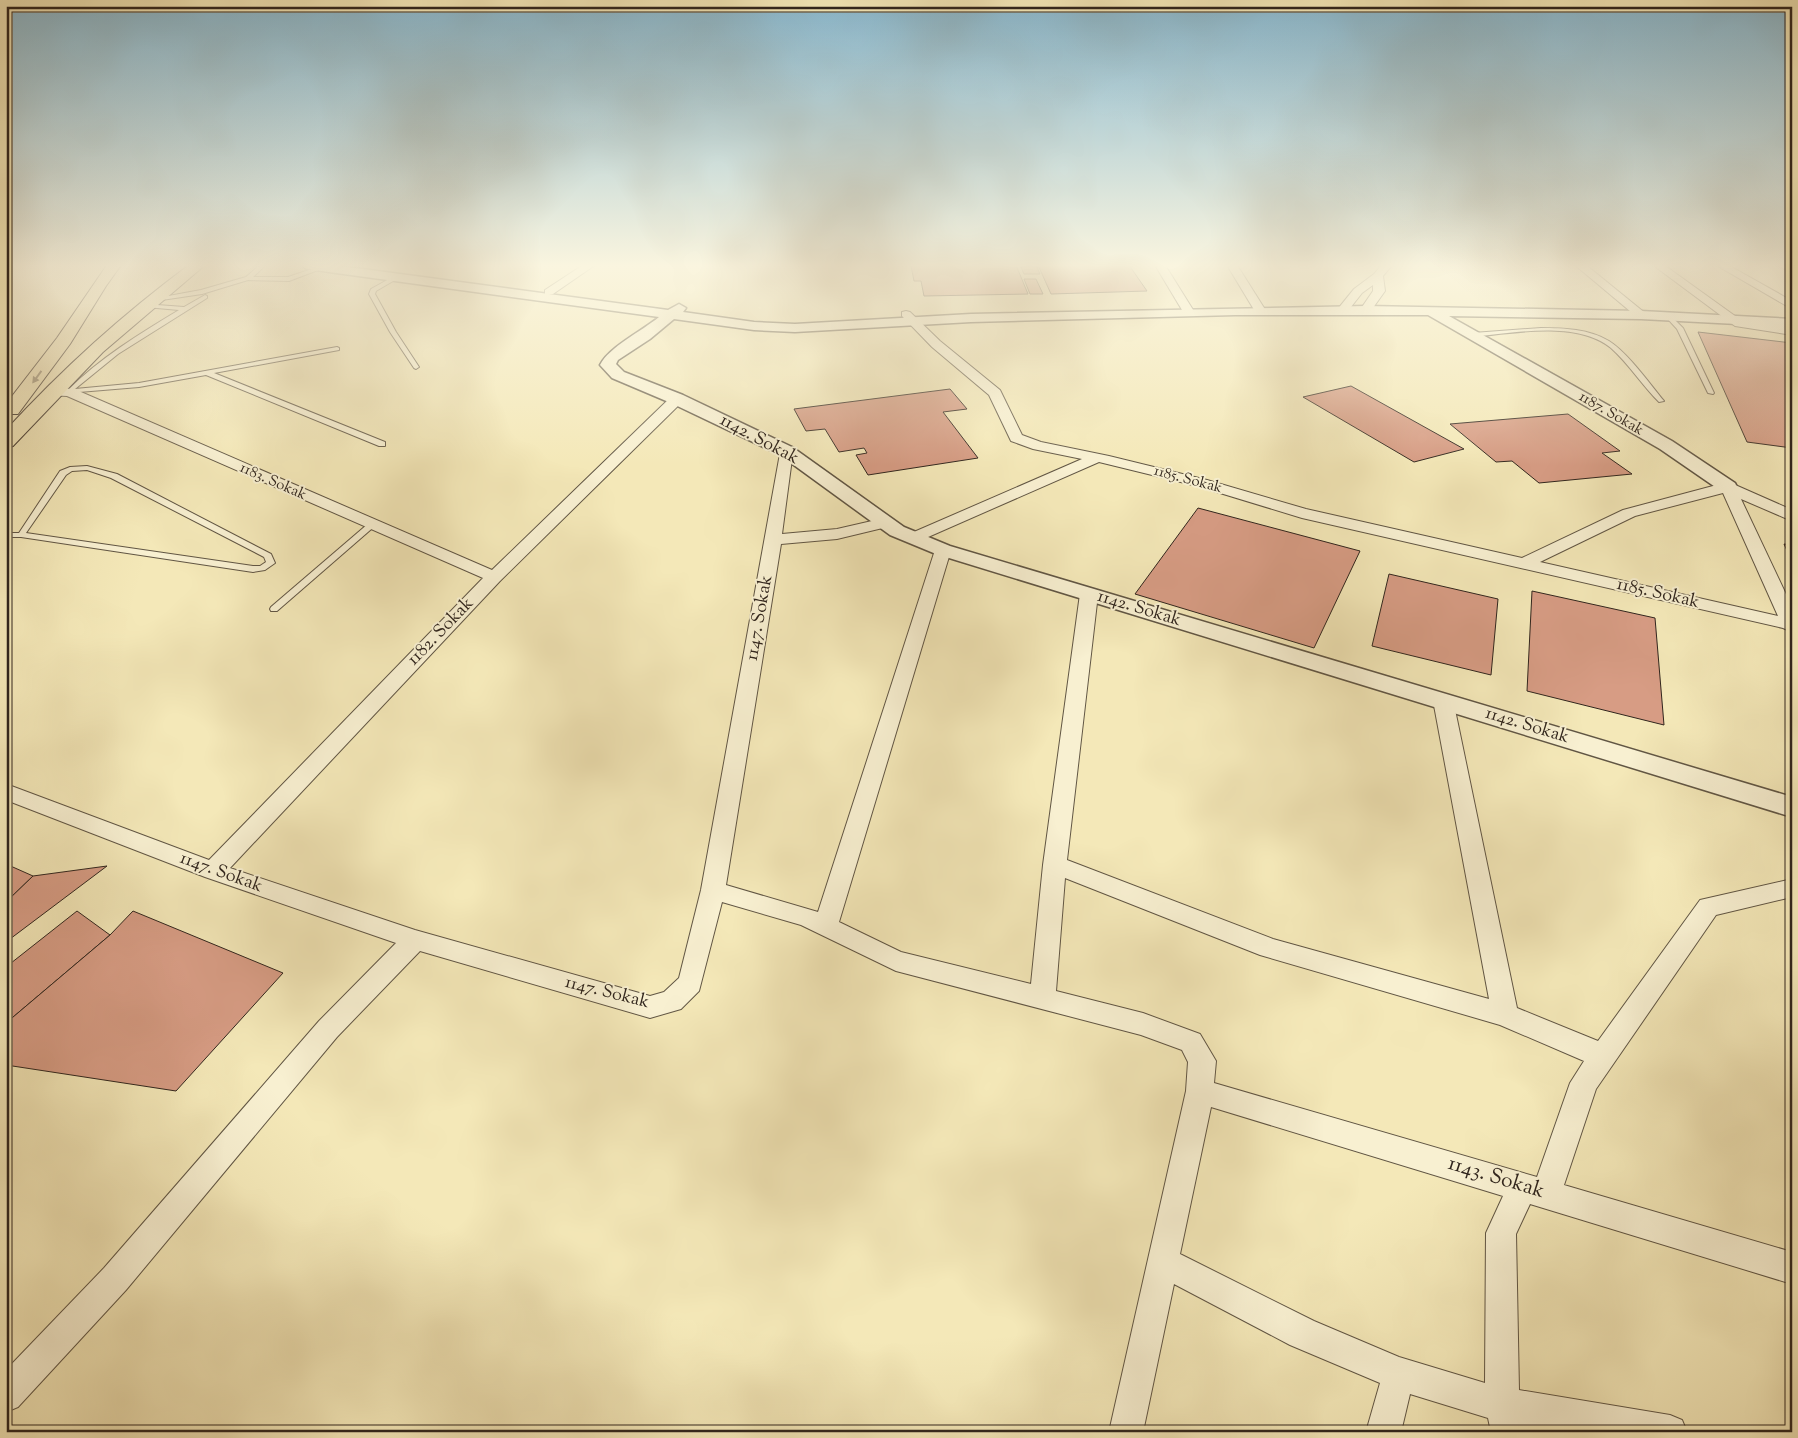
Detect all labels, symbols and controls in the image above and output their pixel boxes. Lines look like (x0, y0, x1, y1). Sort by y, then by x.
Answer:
one-way arrow (32, 370, 43, 383)
street label: 1187. Sokak (1575, 387, 1647, 441)
street label: 1142. Sokak (715, 408, 803, 472)
street label: 1183. Sokak (236, 458, 310, 506)
street label: 1185. Sokak (1151, 461, 1225, 499)
street label: 1185. Sokak (1614, 572, 1702, 616)
street label: 1147. Sokak (740, 573, 780, 663)
street label: 1142. Sokak (1094, 584, 1184, 634)
street label: 1182. Sokak (402, 592, 480, 672)
street label: 1142. Sokak (1482, 701, 1572, 751)
street label: 1147. Sokak (176, 846, 266, 900)
street label: 1147. Sokak (562, 970, 652, 1016)
street label: 1143. Sokak (1444, 1149, 1549, 1207)

